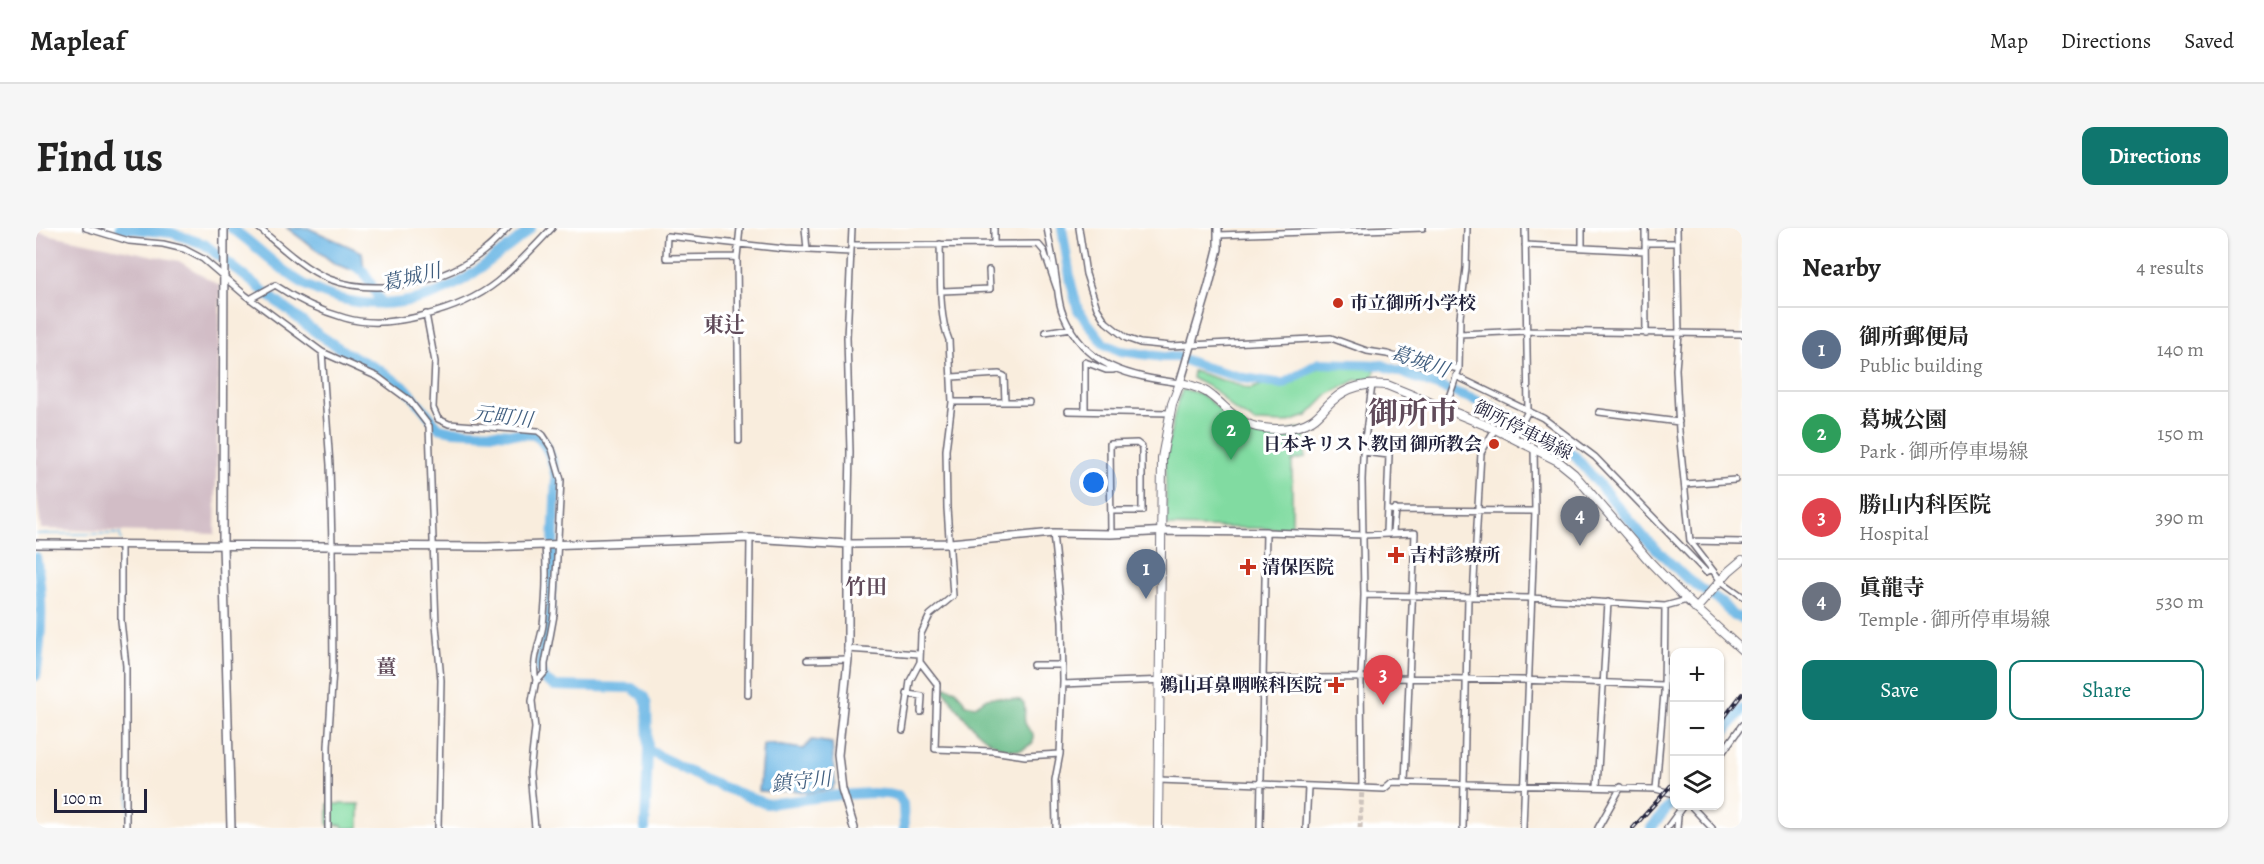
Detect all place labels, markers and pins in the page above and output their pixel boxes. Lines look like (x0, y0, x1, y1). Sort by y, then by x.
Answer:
place label: 市立御所小学校 (1350, 291, 1476, 315)
marker: 市立御所小学校 (1331, 296, 1345, 310)
pin: 2 (1212, 410, 1250, 460)
place label: 日本キリスト教団 御所教会 (1263, 432, 1482, 456)
marker: 日本キリスト教団 御所教会 (1487, 437, 1501, 451)
pin: 4 (1560, 496, 1600, 546)
place label: 吉村診療所 (1410, 543, 1500, 567)
marker: 吉村診療所 (1387, 546, 1405, 564)
pin: 1 (1126, 550, 1166, 599)
place label: 清保医院 (1262, 555, 1334, 579)
marker: 清保医院 (1239, 558, 1257, 576)
pin: 3 (1364, 656, 1402, 705)
place label: 鵜山耳鼻咽喉科医院 (1160, 673, 1322, 697)
marker: 鵜山耳鼻咽喉科医院 (1327, 676, 1345, 694)

